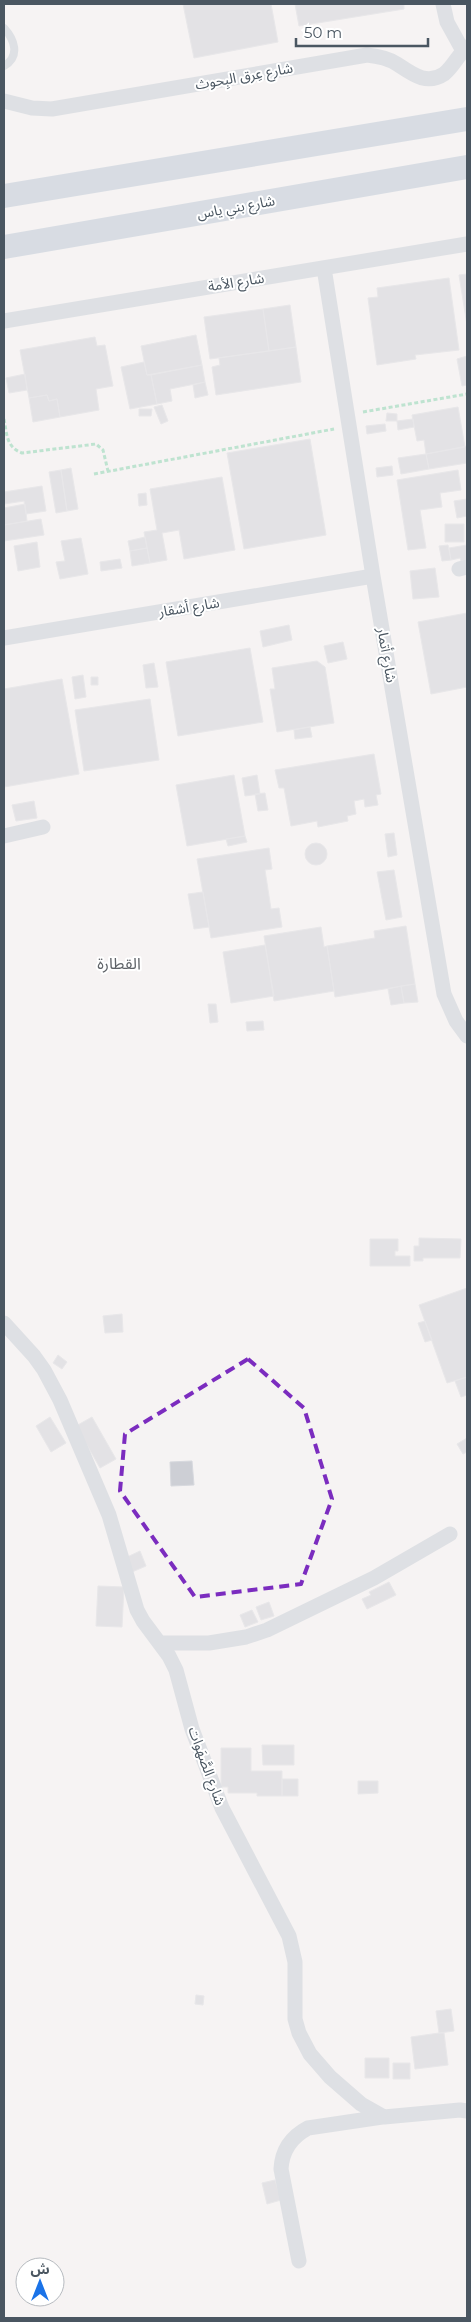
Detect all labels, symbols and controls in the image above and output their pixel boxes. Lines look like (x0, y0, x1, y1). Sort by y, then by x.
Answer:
scale bar (296, 15, 428, 47)
text: 50 m (304, 23, 342, 42)
street label: شارع عِرق البِحوث (194, 59, 295, 95)
street label: شارع بني ياس (196, 191, 277, 225)
street label: شارع الأمة (207, 269, 266, 297)
street label: شارع أشقار (156, 593, 221, 623)
street label: شارع أتمار (371, 625, 401, 684)
district label: القطارة (97, 954, 141, 973)
street label: شارع الصَّهَوات (183, 1724, 230, 1808)
north arrow (15, 2257, 65, 2307)
text: ش (30, 2260, 50, 2278)

